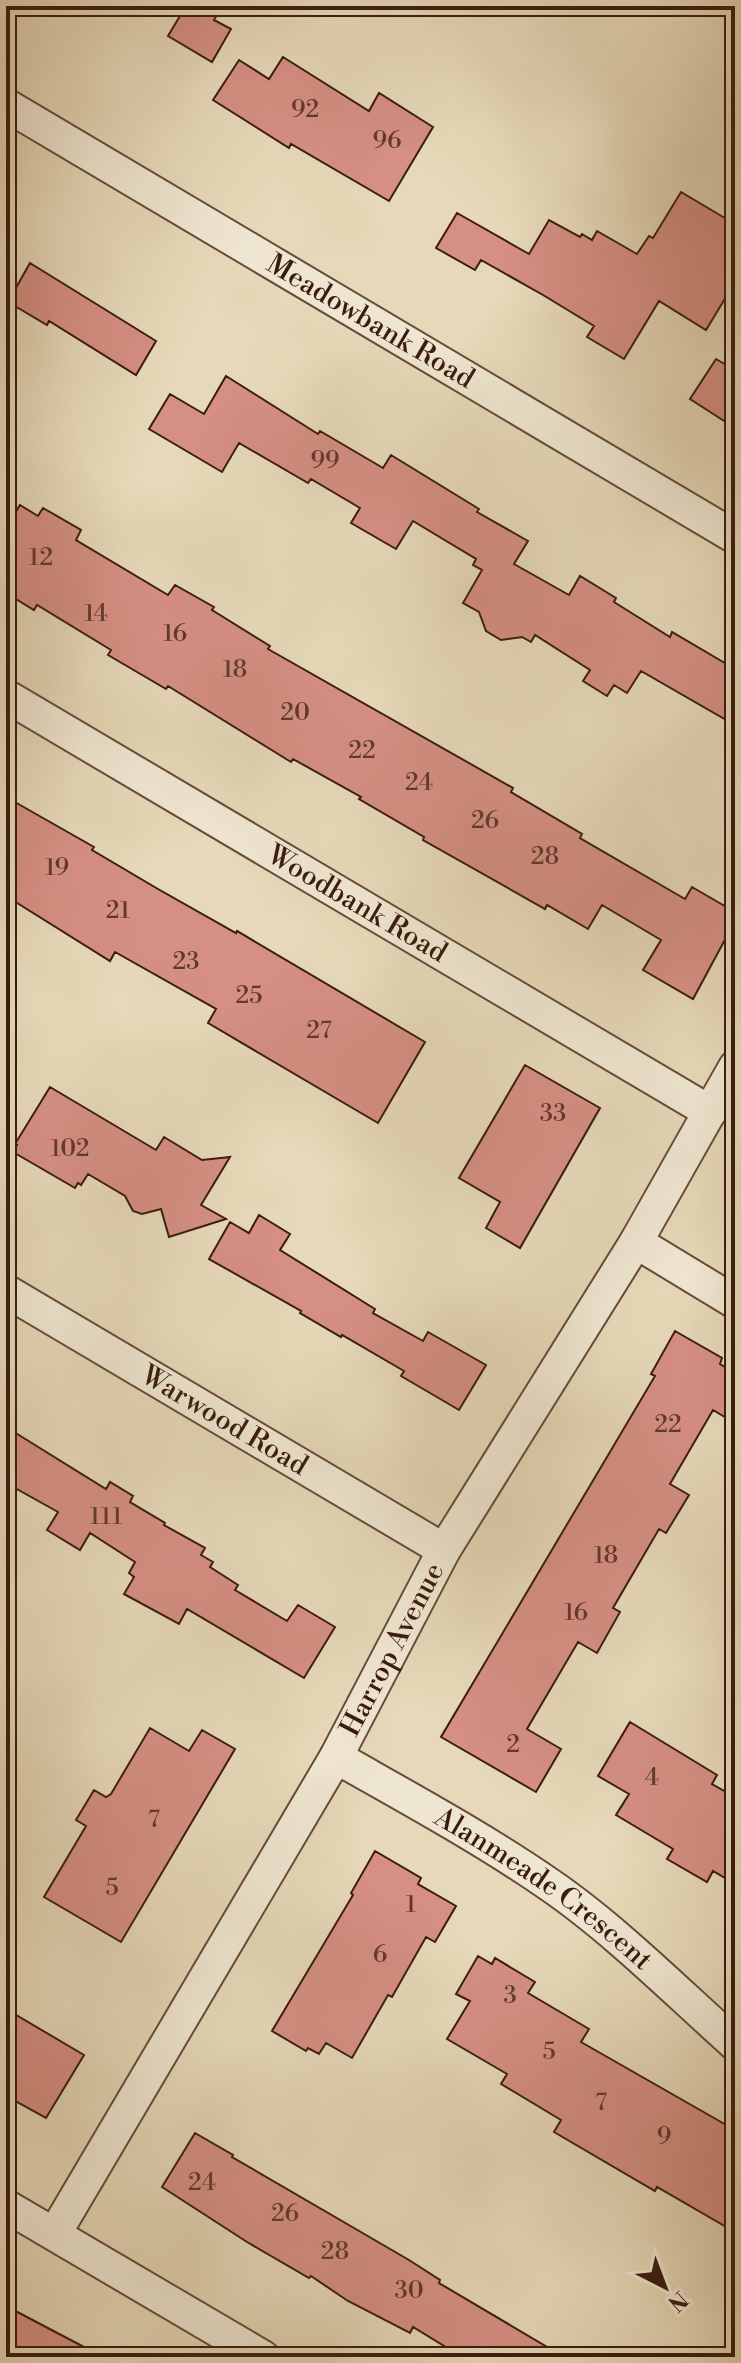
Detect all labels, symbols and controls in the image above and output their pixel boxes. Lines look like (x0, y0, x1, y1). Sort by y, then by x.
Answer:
house number: 92 (291, 95, 319, 125)
house number: 96 (372, 126, 402, 156)
street label: Meadowbank Road (260, 246, 481, 396)
house number: 99 (310, 446, 340, 476)
house number: 12 (29, 543, 53, 573)
house number: 14 (84, 599, 108, 629)
house number: 16 (163, 619, 187, 649)
house number: 18 (223, 655, 247, 685)
house number: 20 (280, 698, 310, 728)
house number: 22 (348, 736, 376, 766)
house number: 24 (405, 768, 433, 798)
house number: 26 (471, 806, 499, 836)
street label: Woodbank Road (260, 836, 454, 970)
house number: 28 (531, 842, 559, 872)
house number: 19 (45, 853, 69, 883)
house number: 21 (106, 896, 131, 926)
house number: 23 (173, 947, 199, 977)
house number: 25 (236, 981, 262, 1011)
house number: 27 (306, 1016, 332, 1046)
house number: 33 (540, 1099, 566, 1129)
house number: 102 (51, 1134, 89, 1164)
street label: Warwood Road (134, 1357, 315, 1483)
house number: 22 (654, 1410, 682, 1440)
house number: 111 (90, 1502, 123, 1532)
house number: 18 (594, 1541, 618, 1571)
street label: Harrop Avenue (332, 1557, 452, 1742)
house number: 16 (564, 1598, 588, 1628)
house number: 2 (506, 1730, 520, 1760)
house number: 4 (645, 1763, 659, 1793)
street label: Alanmeade Crescent (427, 1799, 660, 1978)
house number: 7 (148, 1805, 160, 1835)
house number: 5 (105, 1873, 119, 1903)
house number: 1 (406, 1890, 417, 1920)
house number: 6 (373, 1940, 387, 1970)
house number: 3 (503, 1981, 517, 2011)
house number: 5 (542, 2037, 556, 2067)
house number: 7 (595, 2088, 607, 2118)
house number: 9 (657, 2122, 671, 2152)
house number: 24 (188, 2168, 216, 2198)
house number: 26 (271, 2199, 299, 2229)
house number: 28 (321, 2237, 349, 2267)
north arrow (625, 2247, 705, 2327)
house number: 30 (394, 2276, 424, 2306)
text: N (661, 2285, 693, 2317)

